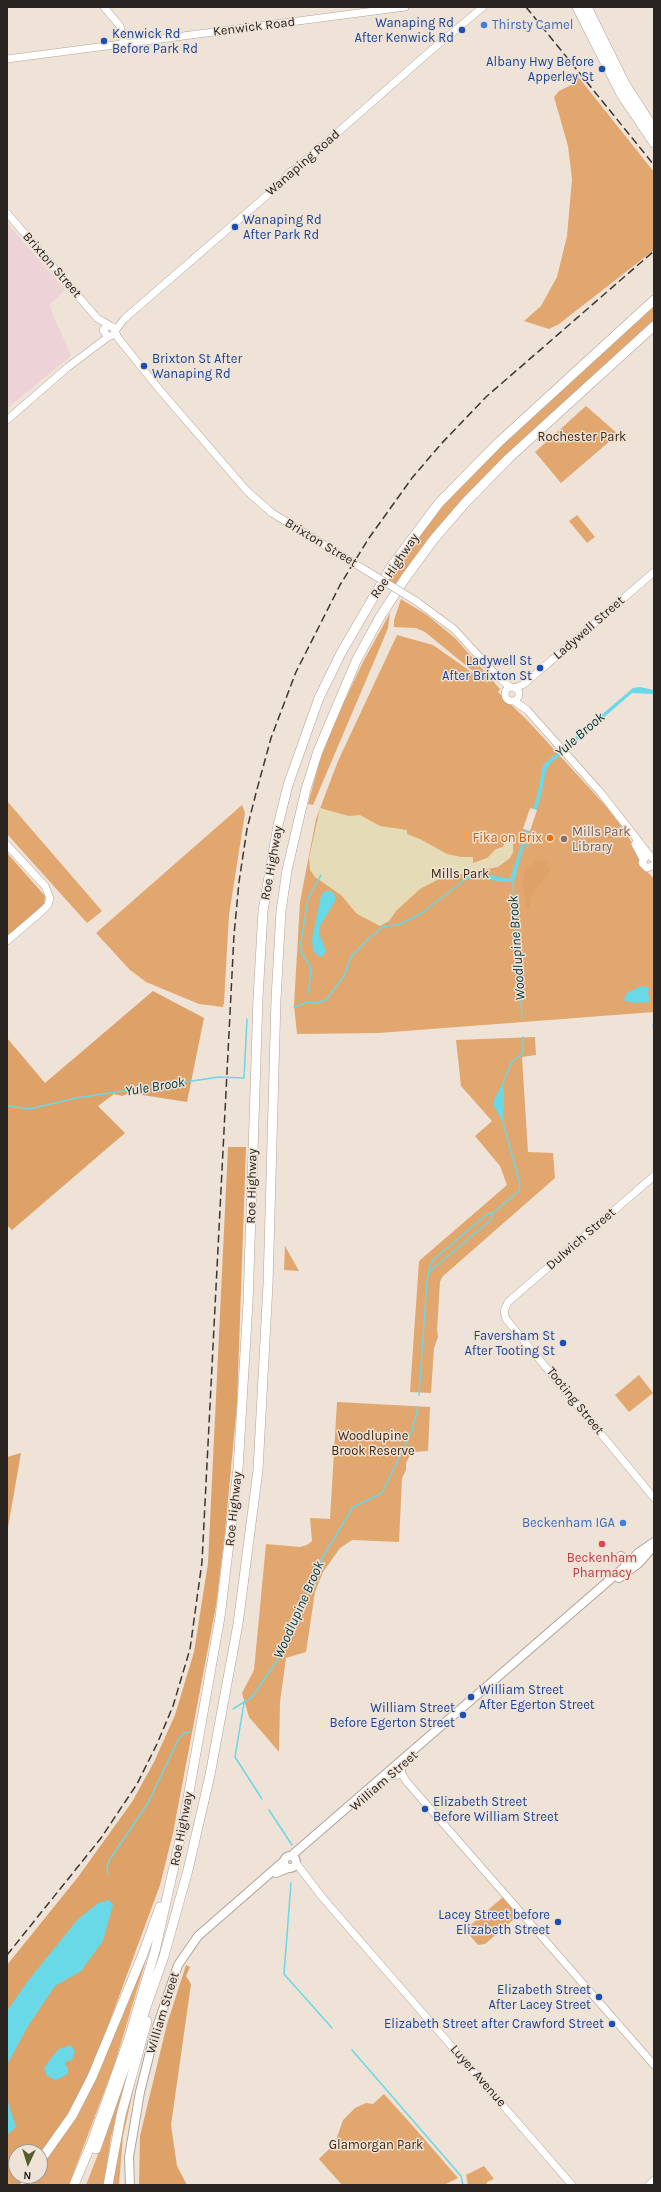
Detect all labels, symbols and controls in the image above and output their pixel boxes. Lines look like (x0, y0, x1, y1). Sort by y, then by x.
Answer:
street label: Kenwick Road (212, 14, 296, 40)
place label: Wanaping Rd After Kenwick Rd (354, 15, 454, 46)
place label: Thirsty Camel (492, 17, 573, 33)
marker: Thirsty Camel (479, 20, 489, 30)
marker: Wanaping Rd After Kenwick Rd (457, 25, 467, 35)
place label: Kenwick Rd Before Park Rd (112, 26, 198, 57)
marker: Kenwick Rd Before Park Rd (99, 36, 109, 46)
place label: Albany Hwy Before Apperley St (486, 54, 594, 85)
marker: Albany Hwy Before Apperley St (597, 64, 607, 74)
street label: Wanaping Road (263, 127, 343, 199)
place label: Wanaping Rd After Park Rd (243, 212, 322, 243)
marker: Wanaping Rd After Park Rd (230, 222, 240, 232)
street label: Brixton Street (19, 229, 85, 301)
place label: Brixton St After Wanaping Rd (152, 351, 242, 382)
marker: Brixton St After Wanaping Rd (139, 361, 149, 371)
park label: Rochester Park (538, 429, 626, 445)
street label: Brixton Street (282, 515, 360, 571)
street label: Roe Highway (368, 530, 422, 602)
street label: Ladywell Street (550, 593, 628, 663)
place label: Ladywell St After Brixton St (442, 653, 532, 684)
marker: Ladywell St After Brixton St (535, 663, 545, 673)
water label: Yule Brook (552, 709, 608, 761)
place label: Mills Park Library (572, 824, 630, 855)
street label: Roe Highway (258, 825, 286, 901)
place label: Fika on Brix (472, 830, 542, 846)
marker: Fika on Brix (545, 833, 555, 843)
marker: Mills Park Library (559, 834, 569, 844)
park label: Mills Park (431, 866, 489, 882)
water label: Woodlupine Brook (505, 895, 529, 1001)
water label: Yule Brook (124, 1074, 186, 1100)
street label: Roe Highway (244, 1148, 260, 1224)
street label: Dulwich Street (543, 1205, 619, 1273)
place label: Faversham St After Tooting St (464, 1328, 555, 1359)
marker: Faversham St After Tooting St (558, 1338, 568, 1348)
street label: Tooting Street (543, 1364, 607, 1438)
park label: Woodlupine Brook Reserve (331, 1428, 415, 1459)
street label: Roe Highway (222, 1471, 246, 1547)
place label: Beckenham IGA (522, 1515, 615, 1531)
marker: Beckenham IGA (618, 1518, 628, 1528)
marker: Beckenham Pharmacy (597, 1539, 607, 1549)
place label: Beckenham Pharmacy (567, 1550, 637, 1581)
water label: Woodlupine Brook (270, 1559, 328, 1661)
place label: William Street After Egerton Street (479, 1682, 595, 1713)
marker: William Street After Egerton Street (466, 1692, 476, 1702)
place label: William Street Before Egerton Street (330, 1700, 455, 1731)
marker: William Street Before Egerton Street (458, 1710, 468, 1720)
street label: William Street (347, 1747, 421, 1815)
street label: Roe Highway (167, 1791, 197, 1867)
place label: Elizabeth Street Before William Street (433, 1794, 559, 1825)
marker: Elizabeth Street Before William Street (420, 1804, 430, 1814)
place label: Lacey Street before Elizabeth Street (438, 1907, 550, 1938)
marker: Lacey Street before Elizabeth Street (553, 1917, 563, 1927)
street label: William Street (143, 1970, 183, 2056)
place label: Elizabeth Street After Lacey Street (488, 1982, 591, 2013)
marker: Elizabeth Street After Lacey Street (594, 1992, 604, 2002)
place label: Elizabeth Street after Crawford Street (384, 2016, 604, 2032)
marker: Elizabeth Street after Crawford Street (607, 2019, 617, 2029)
street label: Luyer Avenue (447, 2042, 509, 2110)
park label: Glamorgan Park (329, 2137, 423, 2153)
north arrow (8, 2144, 48, 2184)
text: N (23, 2169, 32, 2182)

